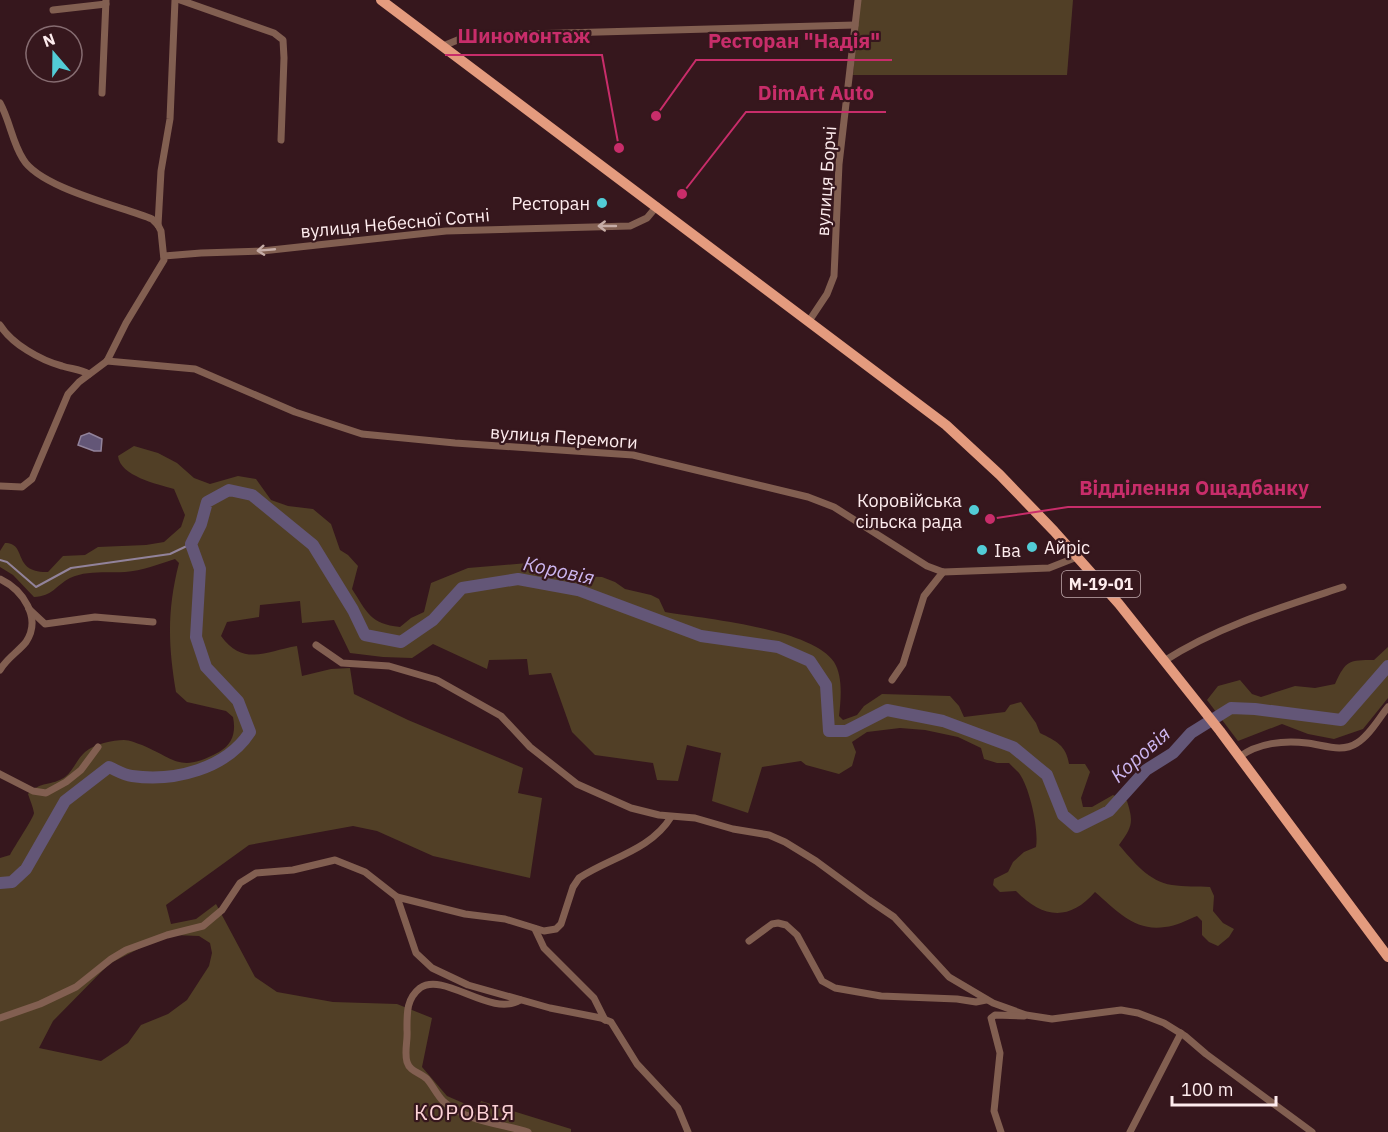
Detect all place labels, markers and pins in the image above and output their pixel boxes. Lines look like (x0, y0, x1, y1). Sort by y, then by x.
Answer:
callout: Шиномонтаж (445, 17, 602, 55)
callout: Ресторан "Надія" (696, 22, 892, 60)
callout: DimArt Auto (746, 74, 886, 112)
place label: Ресторан (511, 192, 590, 215)
marker: Ресторан (595, 196, 609, 210)
callout: Відділення Ощадбанку (1068, 469, 1321, 507)
place label: Коровійська сільска рада (855, 489, 962, 533)
marker: Коровійська сільска рада (967, 503, 981, 517)
place label: Айріс (1044, 536, 1090, 559)
place label: Іва (994, 539, 1021, 562)
marker: Айріс (1025, 540, 1039, 554)
marker: Іва (975, 543, 989, 557)

